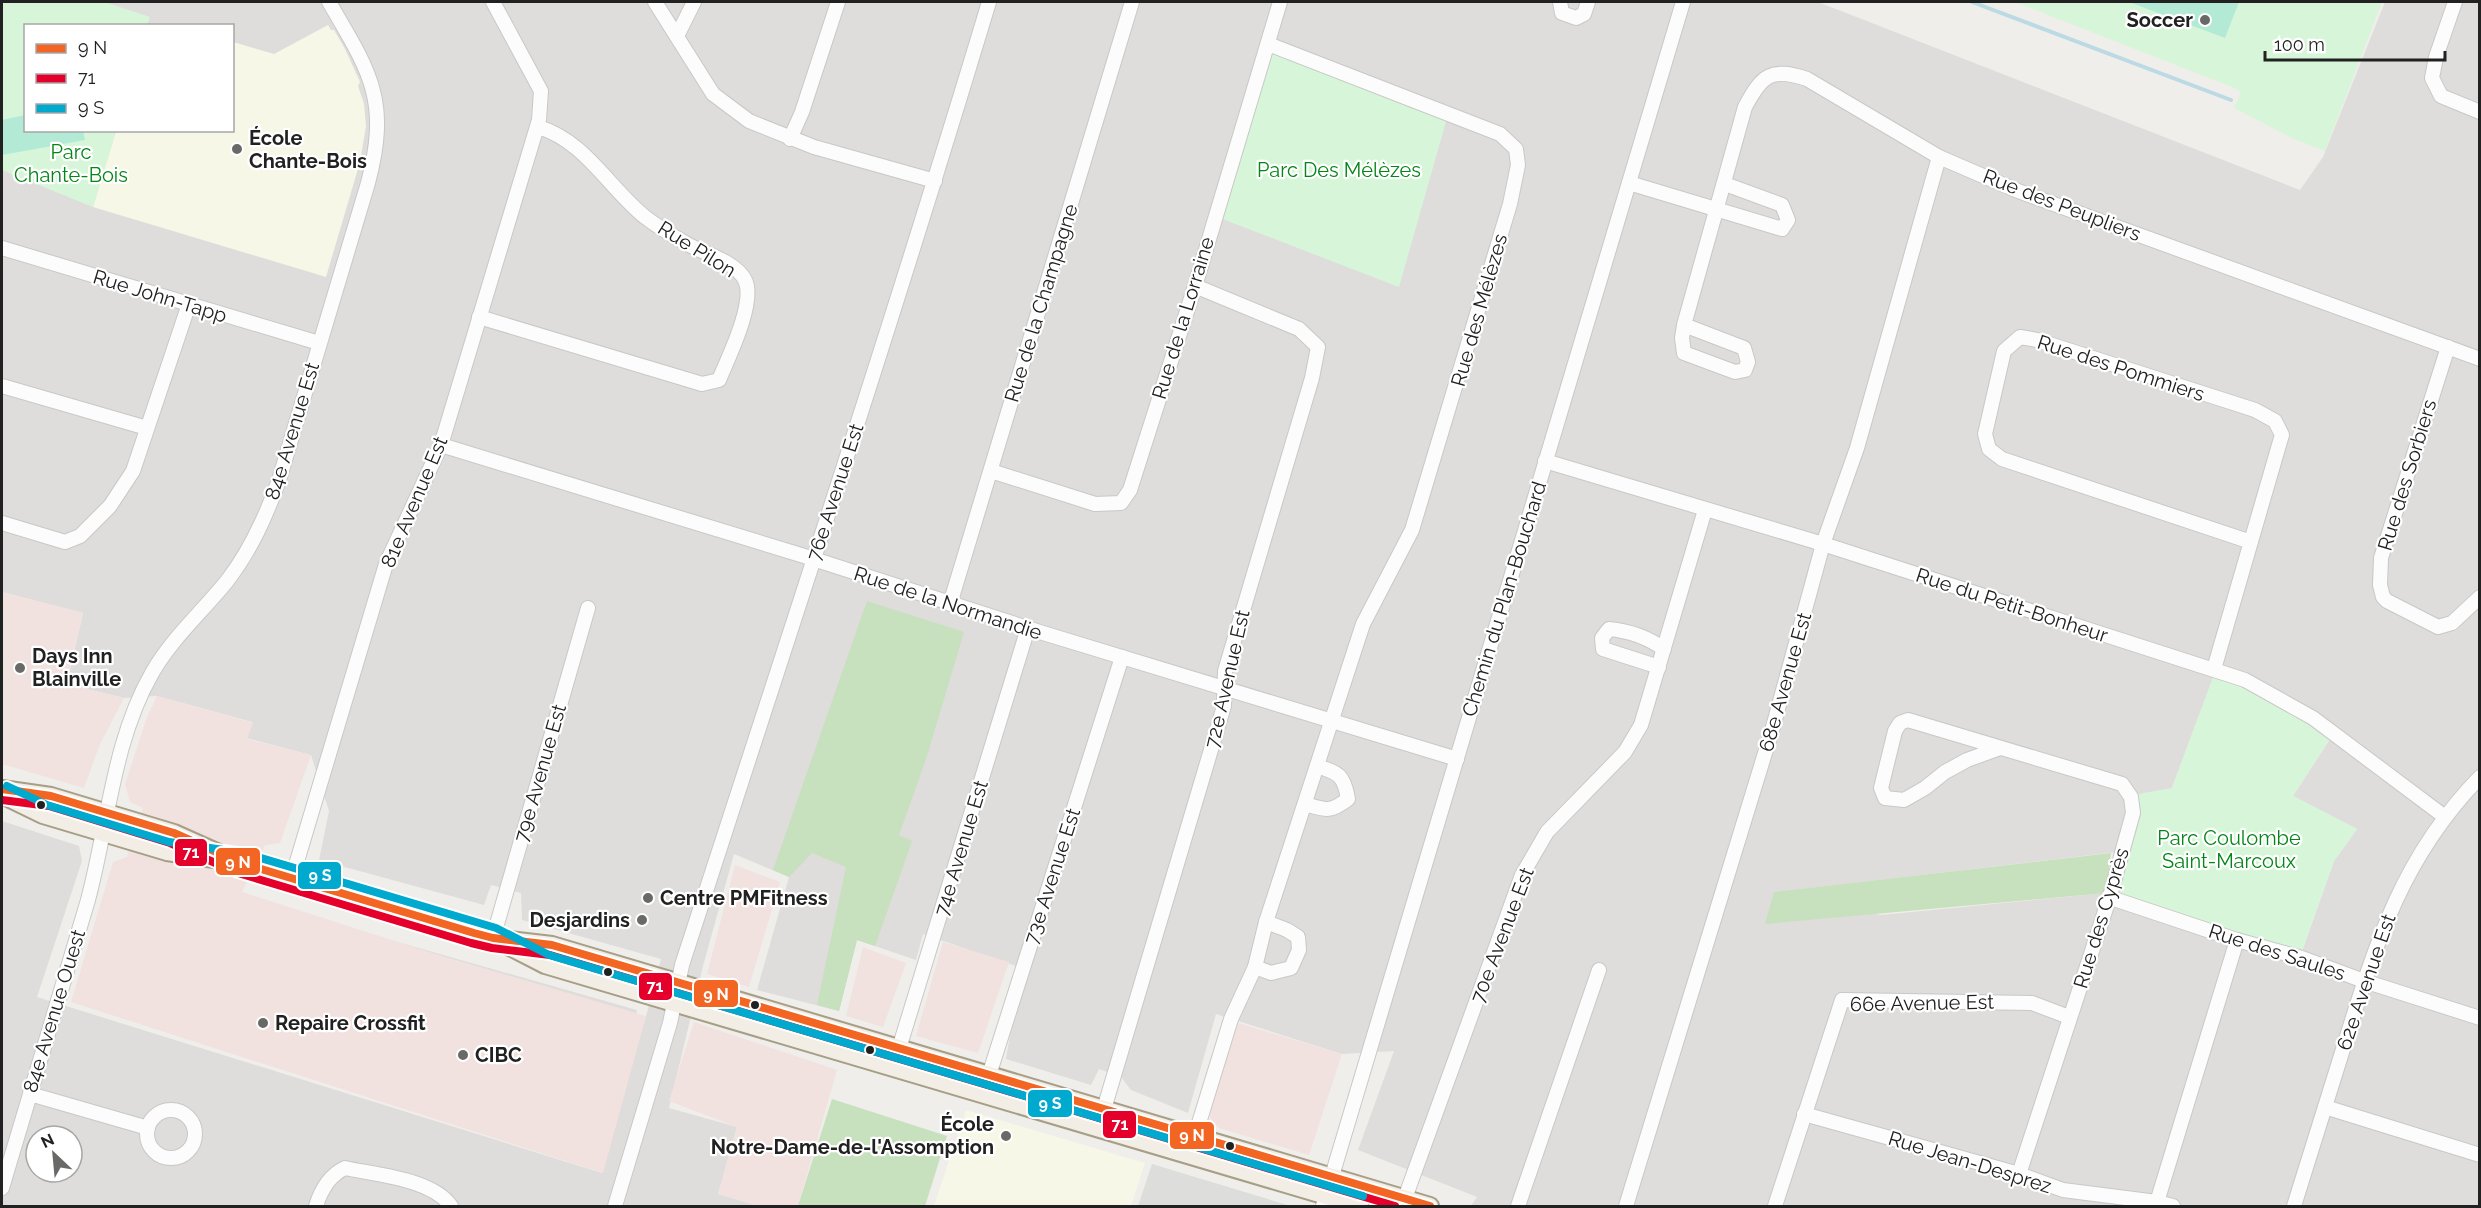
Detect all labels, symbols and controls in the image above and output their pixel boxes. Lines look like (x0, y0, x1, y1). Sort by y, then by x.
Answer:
place label: Soccer (2127, 8, 2193, 32)
marker: Soccer (2198, 13, 2212, 27)
legend (24, 24, 234, 132)
scale bar (2265, 24, 2445, 62)
text: 100 m (2274, 34, 2325, 55)
text: 9 N (78, 37, 107, 58)
text: 71 (78, 67, 96, 88)
text: 9 S (78, 97, 104, 118)
place label: École Chante-Bois (249, 126, 367, 173)
park label: Parc Chante-Bois (14, 140, 128, 187)
marker: École Chante-Bois (230, 142, 244, 156)
park label: Parc Des Mélèzes (1257, 158, 1421, 182)
street label: Rue des Peupliers (1980, 164, 2144, 246)
street label: Rue de la Champagne (999, 201, 1083, 405)
street label: Rue Pilon (654, 216, 740, 282)
street label: Rue des Mélèzes (1446, 231, 1512, 389)
street label: Rue de la Lorraine (1147, 234, 1219, 402)
street label: Rue John-Tapp (90, 264, 230, 328)
street label: Rue des Pommiers (2034, 330, 2208, 406)
street label: 84e Avenue Est (260, 359, 324, 503)
street label: Rue des Sorbiers (2373, 397, 2441, 553)
street label: 76e Avenue Est (802, 420, 869, 564)
street label: 81e Avenue Est (376, 432, 453, 571)
street label: Chemin du Plan-Bouchard (1457, 478, 1551, 720)
street label: Rue de la Normandie (851, 561, 1045, 645)
street label: Rue du Petit-Bonheur (1913, 563, 2111, 647)
street label: 72e Avenue Est (1199, 607, 1255, 750)
street label: 68e Avenue Est (1754, 609, 1816, 754)
place label: Days Inn Blainville (32, 644, 121, 691)
marker: Days Inn Blainville (13, 661, 27, 675)
street label: 79e Avenue Est (509, 701, 571, 845)
street label: 74e Avenue Est (929, 777, 993, 919)
unlabelled marker (35, 799, 47, 811)
street label: 73e Avenue Est (1019, 805, 1085, 947)
park label: Parc Coulombe Saint-Marcoux (2157, 826, 2301, 873)
line badge: 71 (174, 838, 208, 867)
text: 71 (183, 843, 200, 862)
street label: Rue des Cyprès (2068, 845, 2134, 991)
line badge: 9 N (215, 847, 261, 876)
text: 9 N (225, 853, 251, 872)
line badge: 9 S (297, 861, 342, 890)
street label: 70e Avenue Est (1465, 864, 1539, 1006)
text: 9 S (308, 866, 332, 885)
place label: Centre PMFitness (660, 886, 828, 910)
marker: Centre PMFitness (641, 891, 655, 905)
place label: Desjardins (530, 908, 630, 932)
street label: 62e Avenue Est (2331, 910, 2401, 1053)
marker: Desjardins (635, 913, 649, 927)
street label: Rue des Saules (2206, 919, 2348, 985)
street label: 84e Avenue Ouest (18, 926, 90, 1095)
unlabelled marker (602, 966, 614, 978)
line badge: 71 (638, 972, 673, 1001)
text: 71 (647, 977, 664, 996)
line badge: 9 N (693, 979, 739, 1008)
text: 9 N (703, 985, 729, 1004)
street label: 66e Avenue Est (1850, 990, 1995, 1016)
unlabelled marker (749, 999, 761, 1011)
place label: Repaire Crossfit (275, 1011, 426, 1035)
marker: Repaire Crossfit (256, 1016, 270, 1030)
place label: CIBC (475, 1043, 522, 1067)
unlabelled marker (864, 1044, 876, 1056)
marker: CIBC (456, 1048, 470, 1062)
line badge: 9 S (1027, 1089, 1073, 1118)
text: 9 S (1038, 1094, 1062, 1113)
line badge: 71 (1102, 1110, 1137, 1139)
place label: École Notre-Dame-de-l'Assomption (711, 1112, 994, 1159)
text: 71 (1112, 1115, 1129, 1134)
line badge: 9 N (1169, 1121, 1215, 1150)
north arrow (24, 1124, 84, 1184)
text: 9 N (1179, 1126, 1205, 1145)
street label: Rue Jean-Desprez (1885, 1126, 2055, 1198)
marker: École Notre-Dame-de-l'Assomption (999, 1129, 1013, 1143)
text: N (38, 1130, 57, 1152)
unlabelled marker (1224, 1140, 1236, 1152)

